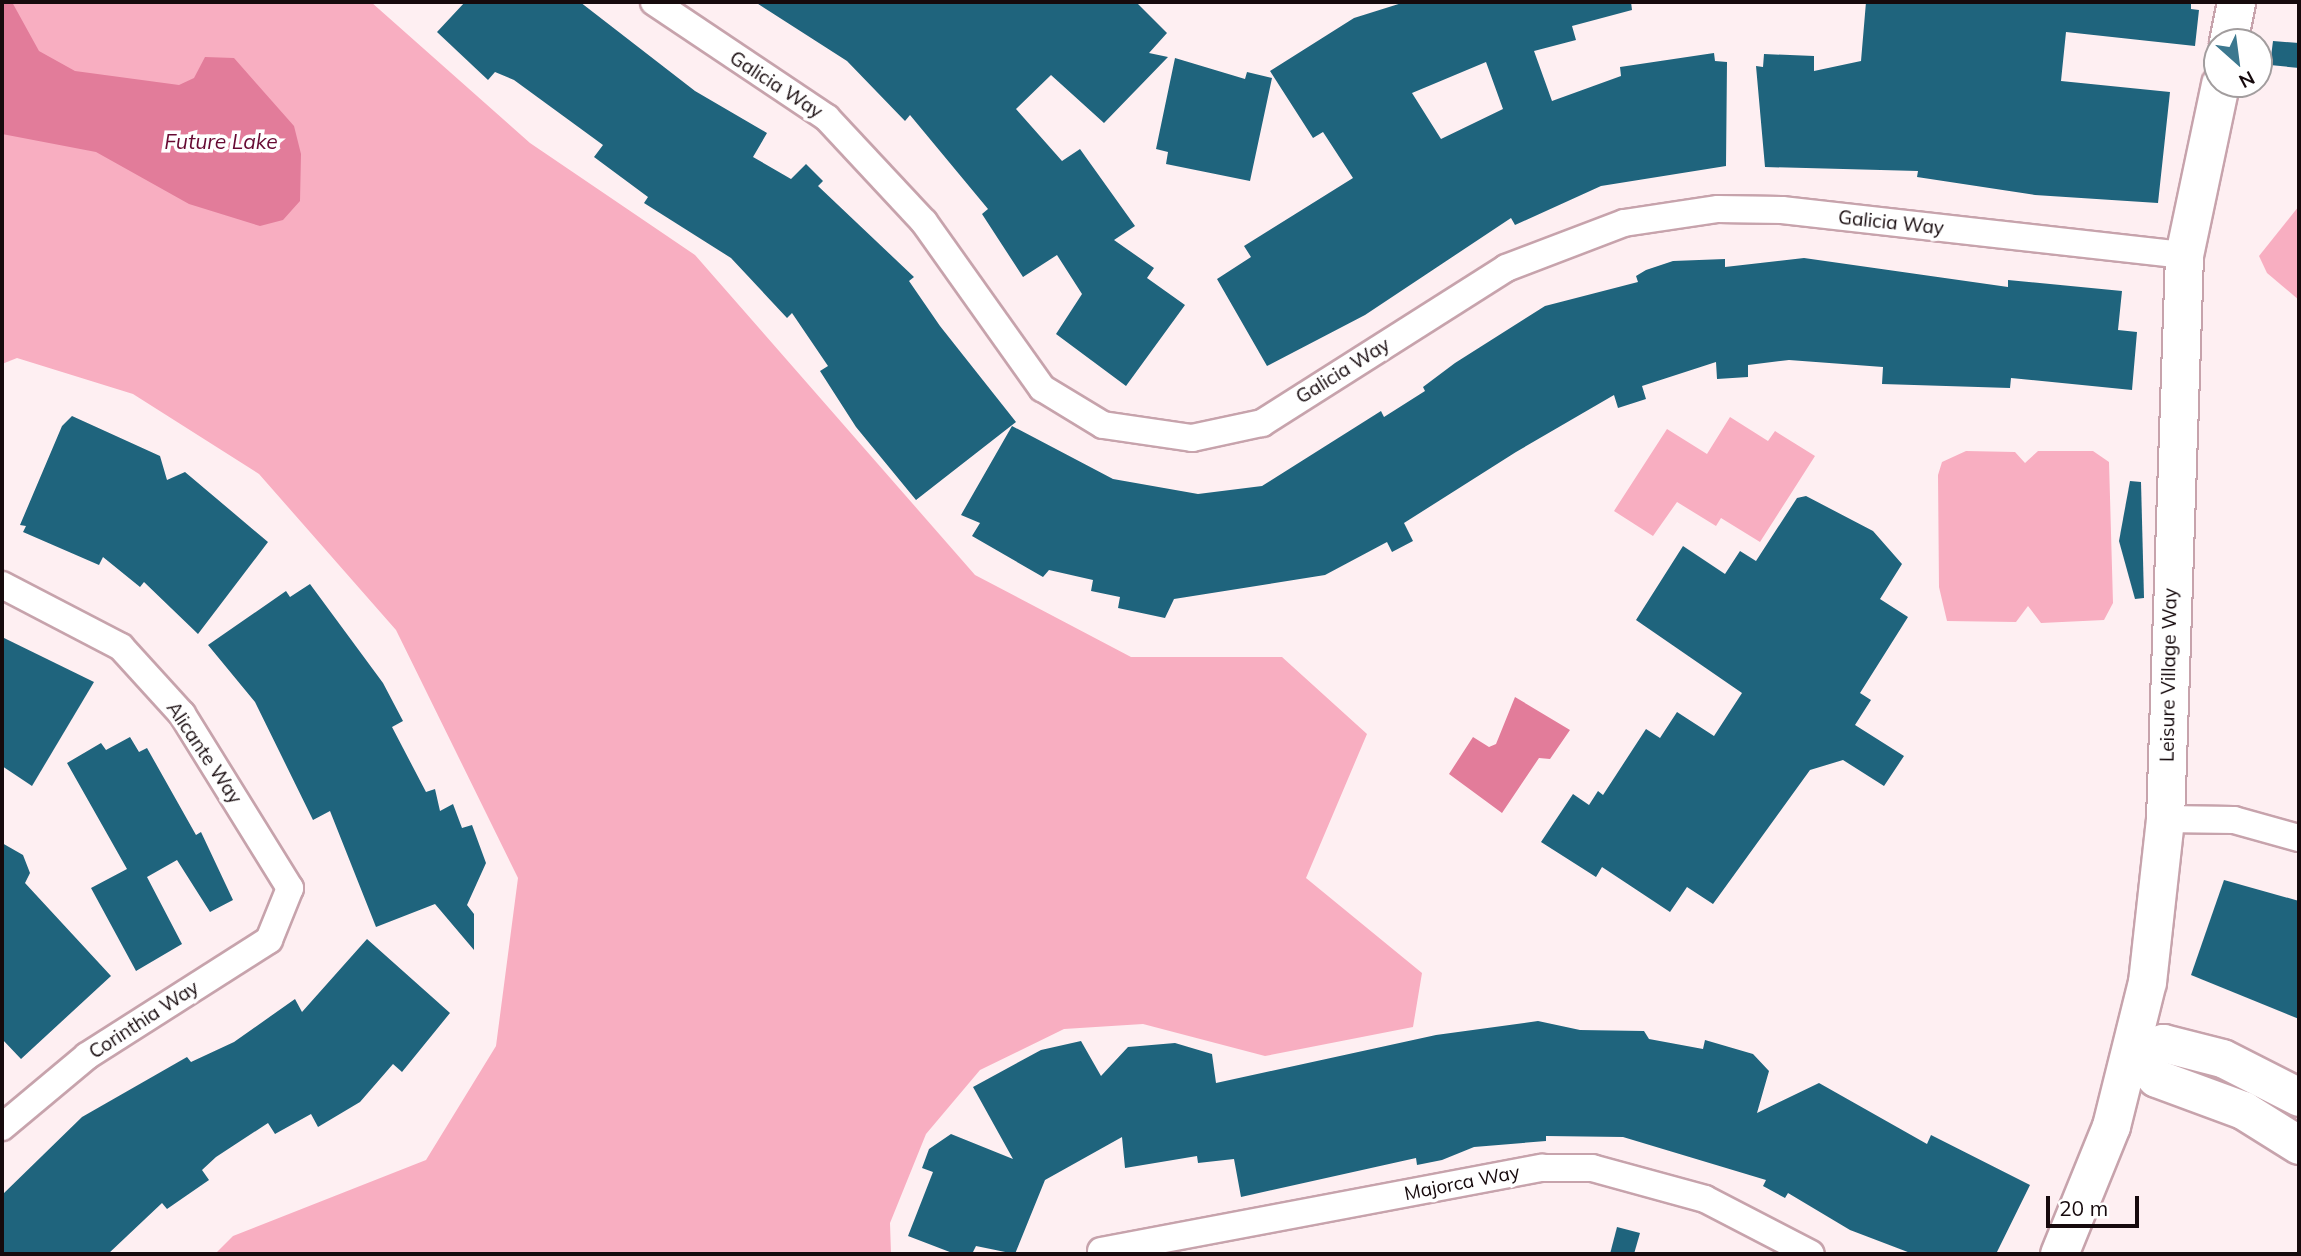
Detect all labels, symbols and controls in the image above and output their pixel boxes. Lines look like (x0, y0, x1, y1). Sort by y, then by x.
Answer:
north arrow (2203, 28, 2273, 98)
street label: Galicia Way (725, 47, 827, 123)
text: N (2235, 66, 2259, 94)
water label: Future Lake (164, 128, 278, 154)
street label: Galicia Way (1837, 206, 1945, 240)
street label: Galicia Way (1292, 333, 1394, 409)
street label: Leisure Village Way (2156, 588, 2182, 762)
street label: Alicante Way (162, 698, 246, 808)
street label: Corinthia Way (85, 976, 203, 1064)
street label: Majorca Way (1402, 1161, 1522, 1205)
scale bar (2049, 1182, 2142, 1226)
text: 20 m (2059, 1195, 2108, 1221)

